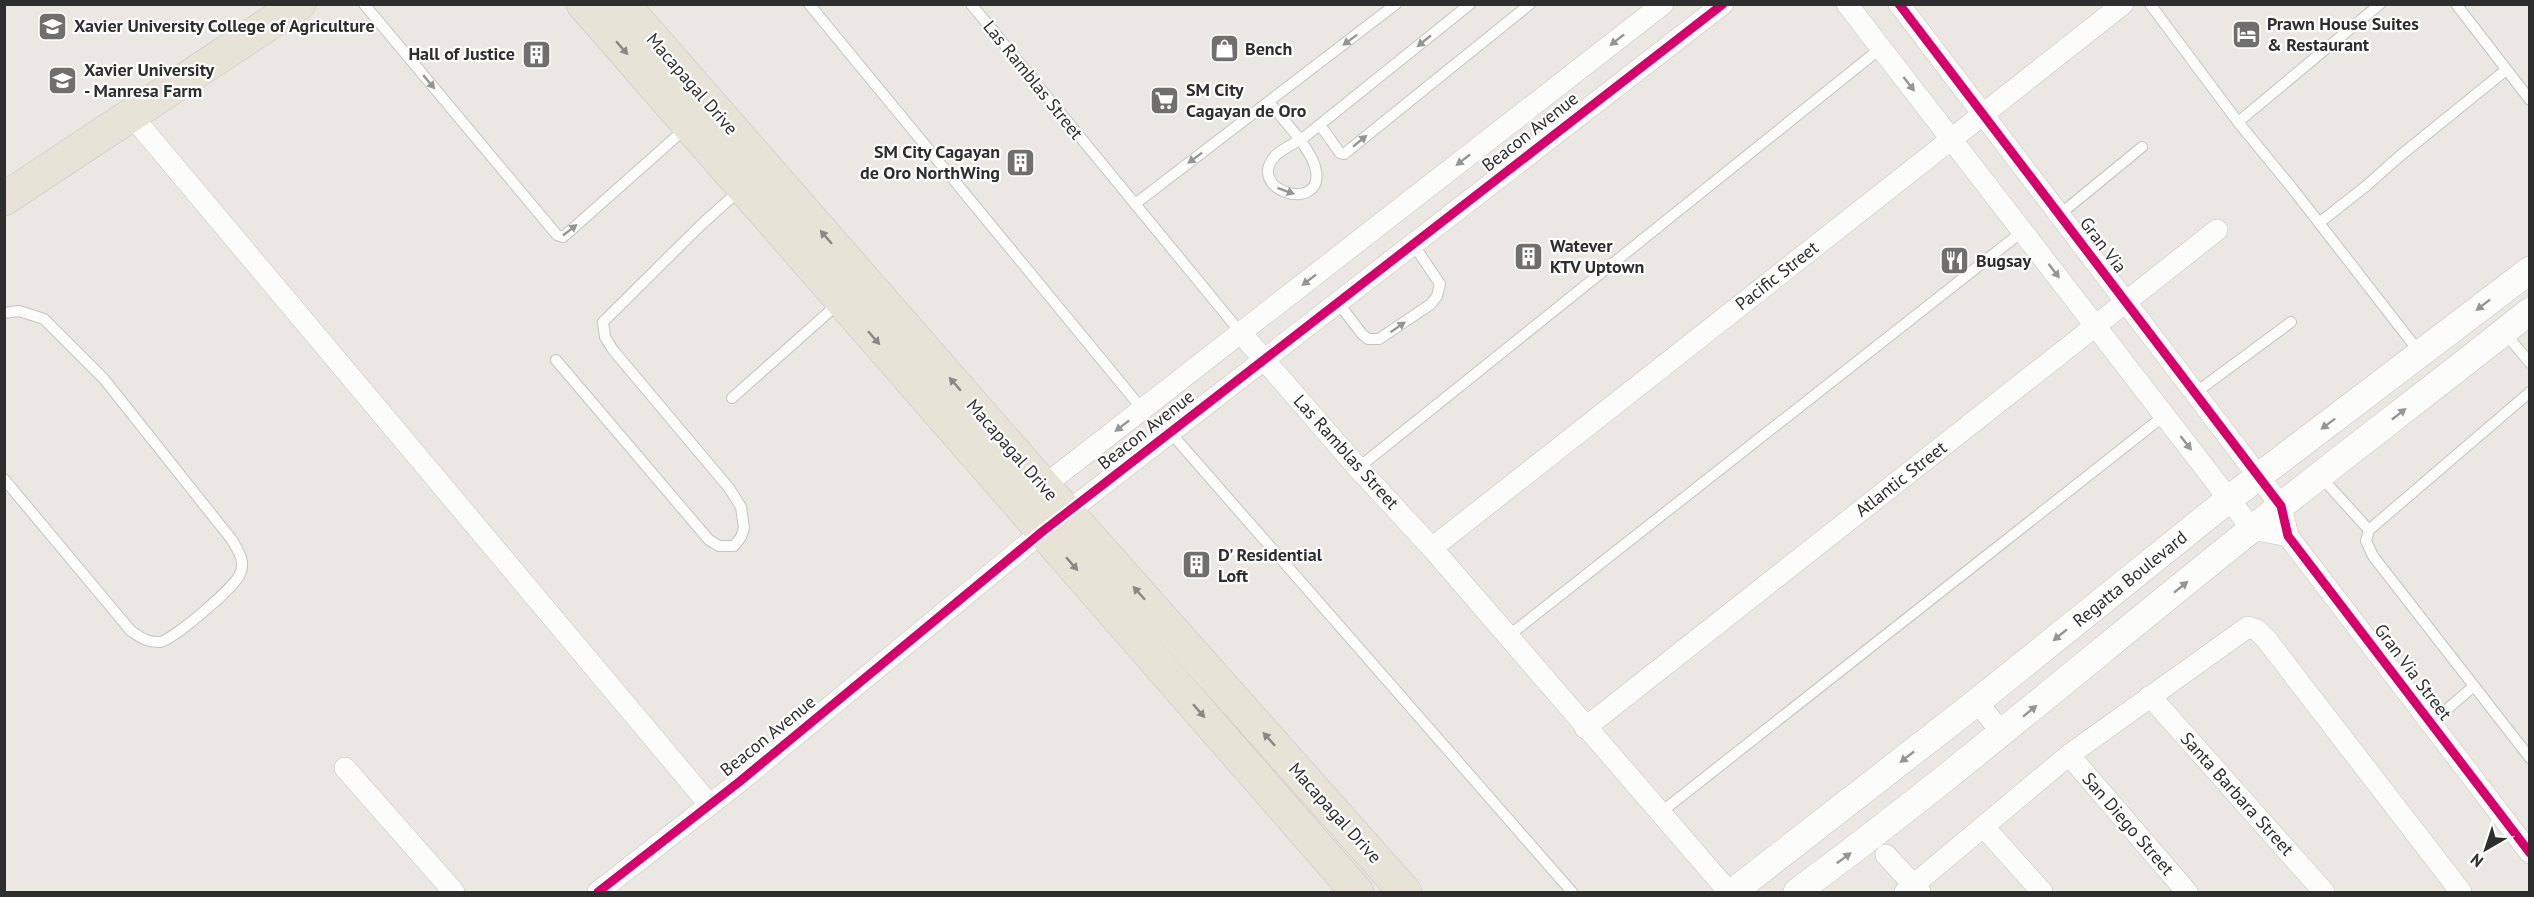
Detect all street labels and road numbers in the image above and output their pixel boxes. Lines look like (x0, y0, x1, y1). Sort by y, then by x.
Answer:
street label: Las Ramblas Street (978, 15, 1088, 144)
street label: Macapagal Drive (642, 28, 743, 139)
street label: Beacon Avenue (1477, 87, 1583, 176)
street label: Gran Via (2075, 212, 2132, 277)
street label: Pacific Street (1730, 236, 1823, 315)
street label: Beacon Avenue (1093, 385, 1199, 474)
street label: Las Ramblas Street (1289, 390, 1404, 514)
street label: Macapagal Drive (962, 394, 1063, 505)
street label: Atlantic Street (1850, 436, 1951, 521)
street label: Regatta Boulevard (2068, 525, 2192, 632)
street label: Gran Via Street (2370, 619, 2457, 725)
street label: Beacon Avenue (715, 690, 820, 781)
street label: Santa Barbara Street (2176, 727, 2299, 860)
street label: Macapagal Drive (1284, 757, 1387, 868)
street label: San Diego Street (2077, 768, 2179, 880)

